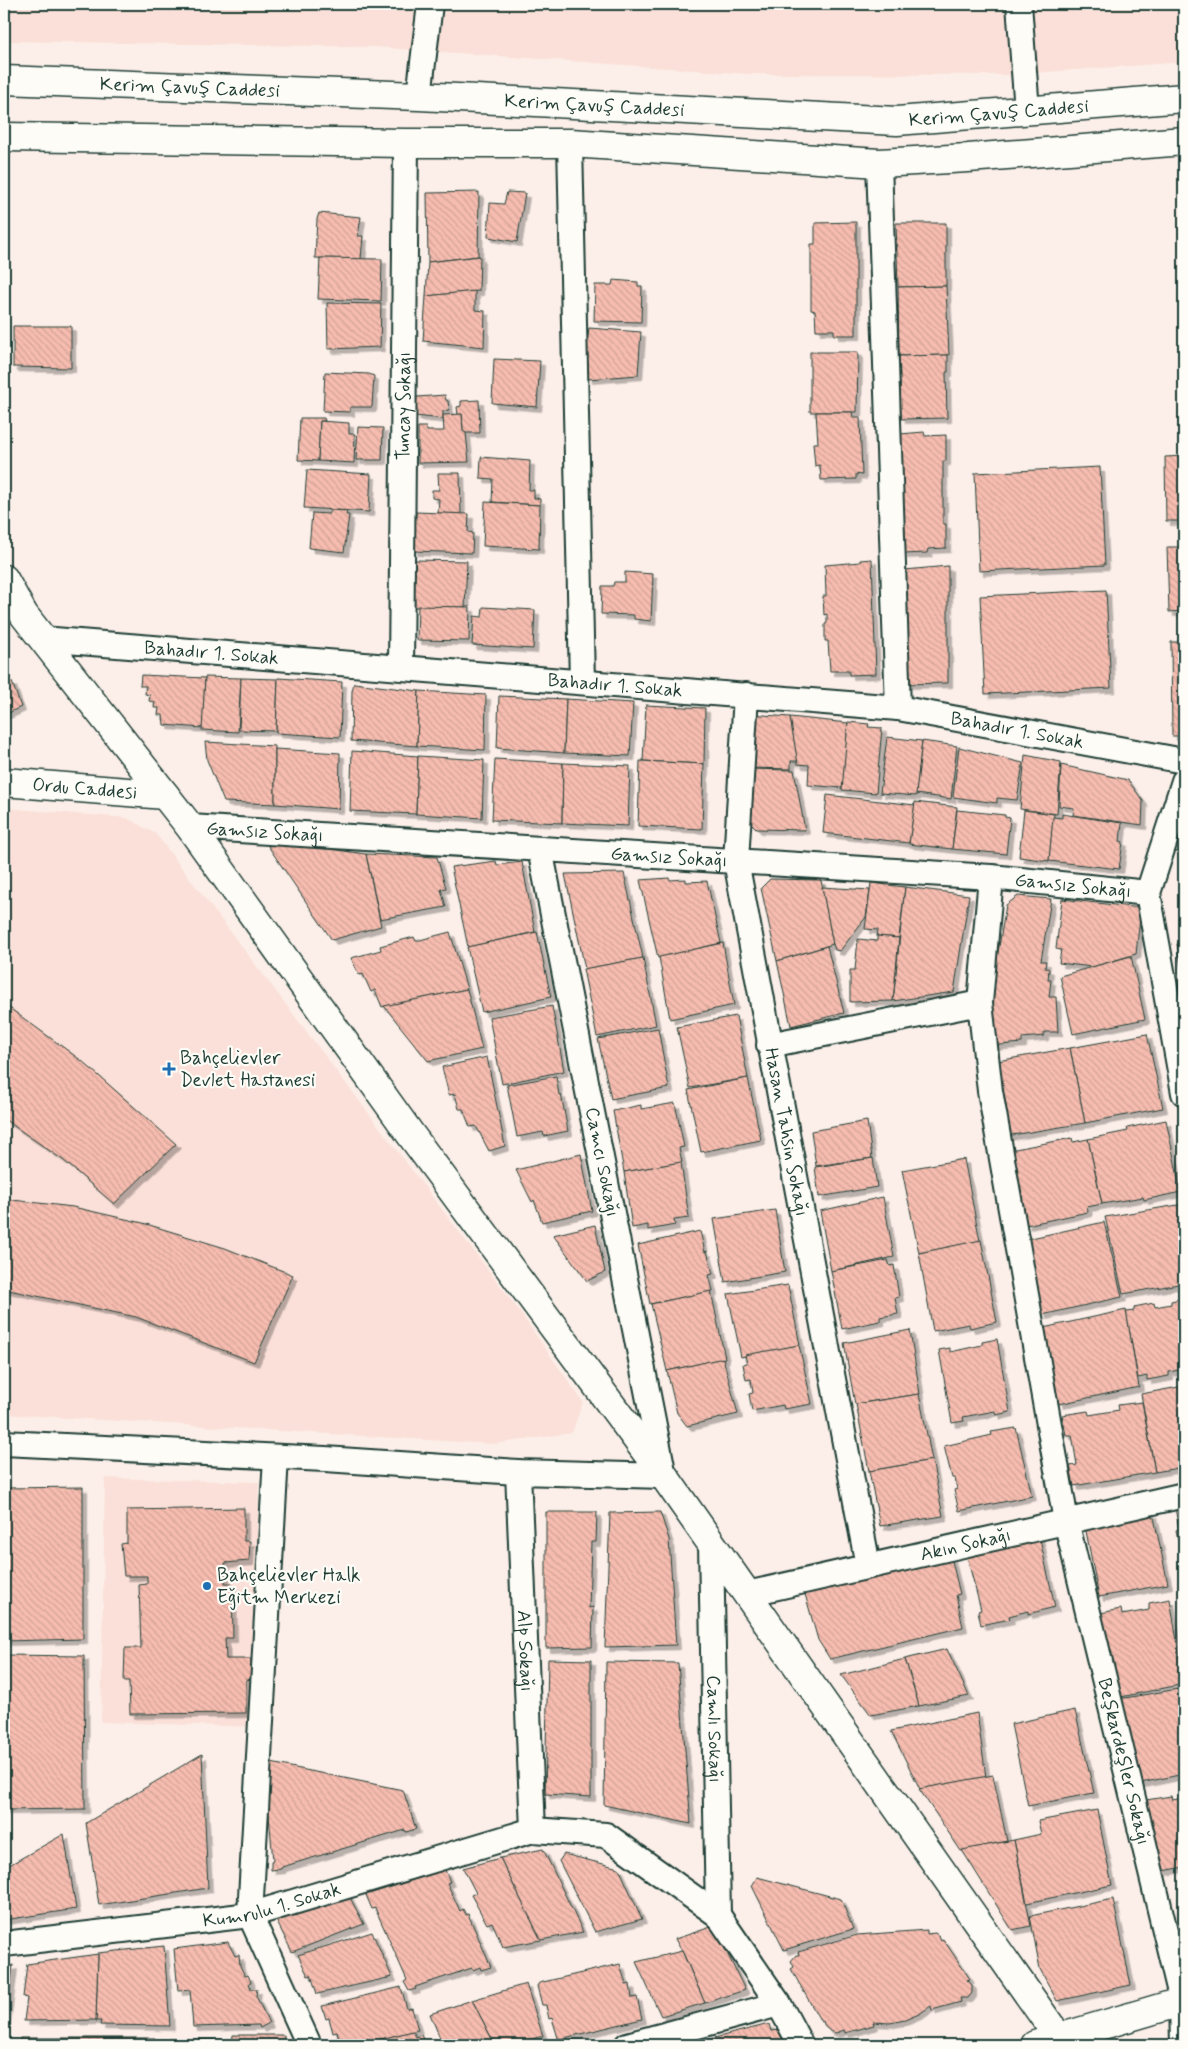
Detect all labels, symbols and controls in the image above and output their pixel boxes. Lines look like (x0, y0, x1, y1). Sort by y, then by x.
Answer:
street label: Kerim Çavuş Caddesi (99, 71, 280, 103)
street label: Kerim Çavuş Caddesi (504, 88, 685, 122)
street label: Kerim Çavuş Caddesi (908, 93, 1090, 133)
street label: Tuncay Sokağı (390, 352, 417, 460)
street label: Bahadır 1. Sokak (143, 635, 280, 671)
street label: Bahadır 1. Sokak (547, 667, 683, 703)
street label: Bahadır 1. Sokak (949, 705, 1086, 755)
street label: Ordu Caddesi (31, 772, 138, 805)
street label: Gamsız Sokağı (206, 816, 324, 848)
street label: Gamsız Sokağı (610, 841, 728, 874)
street label: Gamsız Sokağı (1014, 867, 1132, 904)
place label: Bahçelievler Devlet Hastanesi (180, 1046, 315, 1093)
street label: Hasan Tahsin Sokağı (759, 1046, 815, 1218)
marker: Bahçelievler Devlet Hastanesi (162, 1062, 176, 1076)
street label: Camcı Sokağı (578, 1105, 625, 1219)
street label: Akın Sokağı (918, 1522, 1013, 1567)
place label: Bahçelievler Halk Eğitm Merkezi (217, 1563, 361, 1611)
marker: Bahçelievler Halk Eğitm Merkezi (201, 1580, 213, 1592)
street label: Alp Sokağı (511, 1609, 540, 1692)
street label: Camlı Sokağı (701, 1675, 728, 1783)
street label: Beşkardeşler Sokağı (1092, 1675, 1156, 1847)
street label: Kumrulu 1. Sokak (201, 1876, 344, 1933)

